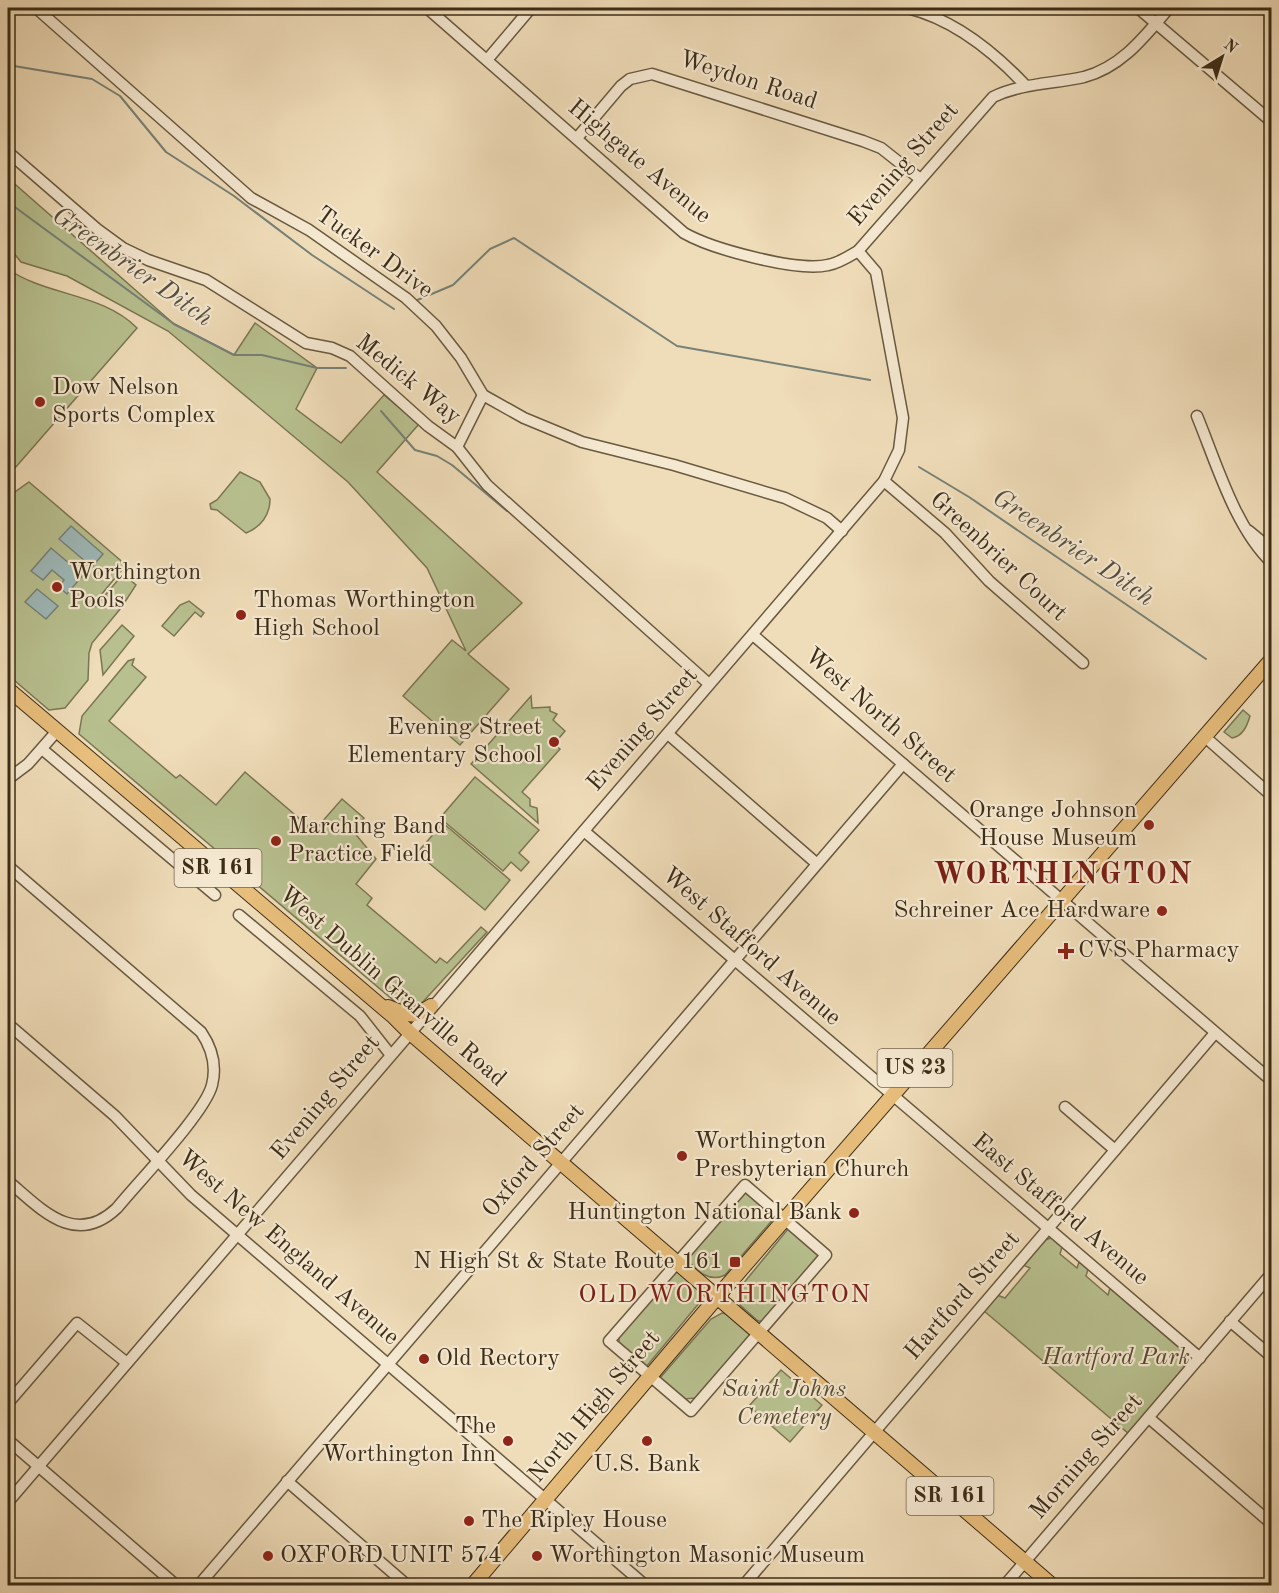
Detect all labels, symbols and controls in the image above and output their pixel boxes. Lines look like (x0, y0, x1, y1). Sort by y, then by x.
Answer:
north arrow (1192, 27, 1252, 87)
text: N (1220, 37, 1240, 57)
street label: Weydon Road (676, 47, 820, 115)
street label: Highgate Avenue (563, 95, 715, 229)
street label: Evening Street (844, 99, 964, 231)
water label: Greenbrier Ditch (47, 202, 217, 332)
street label: Tucker Drive (311, 203, 437, 303)
street label: Medick Way (351, 330, 465, 430)
place label: Dow Nelson Sports Complex (52, 376, 216, 428)
marker: Dow Nelson Sports Complex (33, 395, 47, 409)
water label: Greenbrier Ditch (987, 484, 1159, 612)
street label: Greenbrier Court (925, 488, 1071, 626)
place label: Worthington Pools (69, 561, 201, 613)
marker: Worthington Pools (50, 580, 64, 594)
place label: Thomas Worthington High School (253, 589, 475, 641)
marker: Thomas Worthington High School (234, 608, 248, 622)
street label: West North Street (800, 644, 960, 788)
street label: Evening Street (583, 664, 703, 796)
place label: Evening Street Elementary School (347, 716, 542, 768)
marker: Evening Street Elementary School (547, 735, 561, 749)
place label: Orange Johnson House Museum (969, 799, 1137, 851)
place label: Marching Band Practice Field (288, 815, 446, 867)
marker: Orange Johnson House Museum (1142, 818, 1156, 832)
marker: Marching Band Practice Field (269, 834, 283, 848)
road number: SR 161 (174, 849, 262, 887)
district label: WORTHINGTON (933, 860, 1193, 890)
street label: West Stafford Avenue (657, 863, 845, 1031)
street label: West Dublin Granville Road (274, 882, 510, 1092)
place label: Schreiner Ace Hardware (893, 899, 1150, 923)
marker: Schreiner Ace Hardware (1155, 904, 1169, 918)
place label: CVS Pharmacy (1078, 939, 1240, 963)
marker: CVS Pharmacy (1059, 944, 1073, 958)
street label: Evening Street (267, 1031, 385, 1165)
road number: US 23 (878, 1049, 952, 1087)
street label: Oxford Street (478, 1100, 590, 1222)
street label: East Stafford Avenue (967, 1129, 1153, 1291)
place label: Worthington Presbyterian Church (694, 1130, 909, 1182)
street label: West New England Avenue (173, 1146, 403, 1350)
marker: Worthington Presbyterian Church (675, 1149, 689, 1163)
place label: Huntington National Bank (568, 1201, 842, 1225)
marker: Huntington National Bank (847, 1206, 861, 1220)
street label: Hartford Street (901, 1227, 1025, 1365)
place label: N High St & State Route 161 (413, 1250, 723, 1274)
marker: N High St & State Route 161 (728, 1255, 742, 1269)
district label: OLD WORTHINGTON (578, 1282, 872, 1308)
street label: North High Street (525, 1326, 665, 1488)
park label: Hartford Park (1041, 1346, 1190, 1370)
place label: Old Rectory (436, 1347, 560, 1371)
marker: Old Rectory (417, 1352, 431, 1366)
park label: Saint Johns Cemetery (722, 1378, 846, 1430)
street label: Morning Street (1026, 1390, 1148, 1524)
place label: The Worthington Inn (322, 1415, 496, 1467)
marker: The Worthington Inn (501, 1434, 515, 1448)
marker: U.S. Bank (640, 1434, 654, 1448)
place label: U.S. Bank (593, 1453, 701, 1477)
road number: SR 161 (906, 1477, 994, 1515)
place label: The Ripley House (481, 1509, 667, 1533)
marker: The Ripley House (462, 1514, 476, 1528)
place label: OXFORD UNIT 574 (280, 1544, 502, 1568)
place label: Worthington Masonic Museum (549, 1544, 865, 1568)
marker: OXFORD UNIT 574 (261, 1549, 275, 1563)
marker: Worthington Masonic Museum (530, 1549, 544, 1563)

